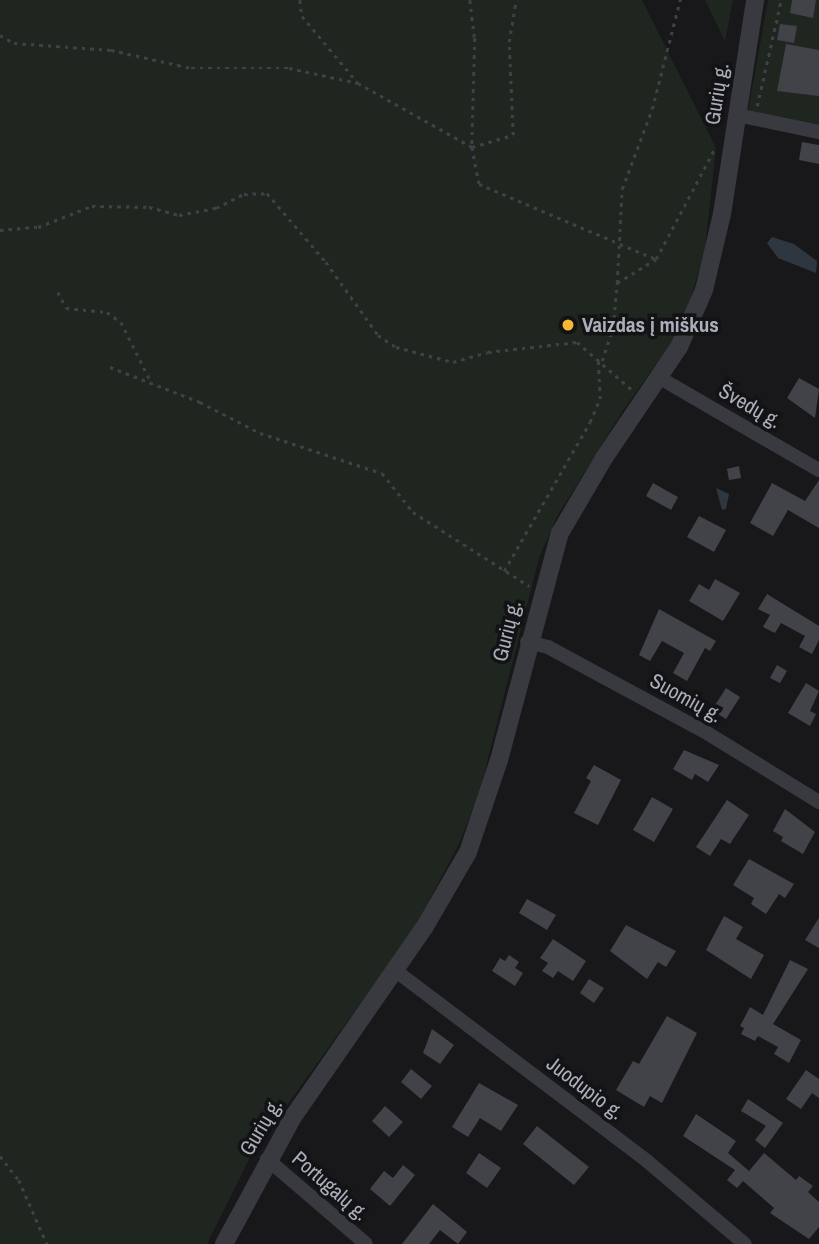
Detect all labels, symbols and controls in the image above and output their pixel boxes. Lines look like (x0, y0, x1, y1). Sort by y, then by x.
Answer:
street label: Gurių g. (700, 61, 734, 127)
place label: Vaizdas į miškus (582, 312, 719, 338)
marker: Vaizdas į miškus (560, 317, 576, 333)
street label: Švedų g. (714, 378, 786, 434)
street label: Gurių g. (487, 598, 527, 664)
street label: Suomių g. (646, 668, 726, 728)
street label: Juodupio g. (541, 1051, 629, 1125)
street label: Gurių g. (234, 1094, 288, 1160)
street label: Portugalų g. (287, 1146, 373, 1226)

